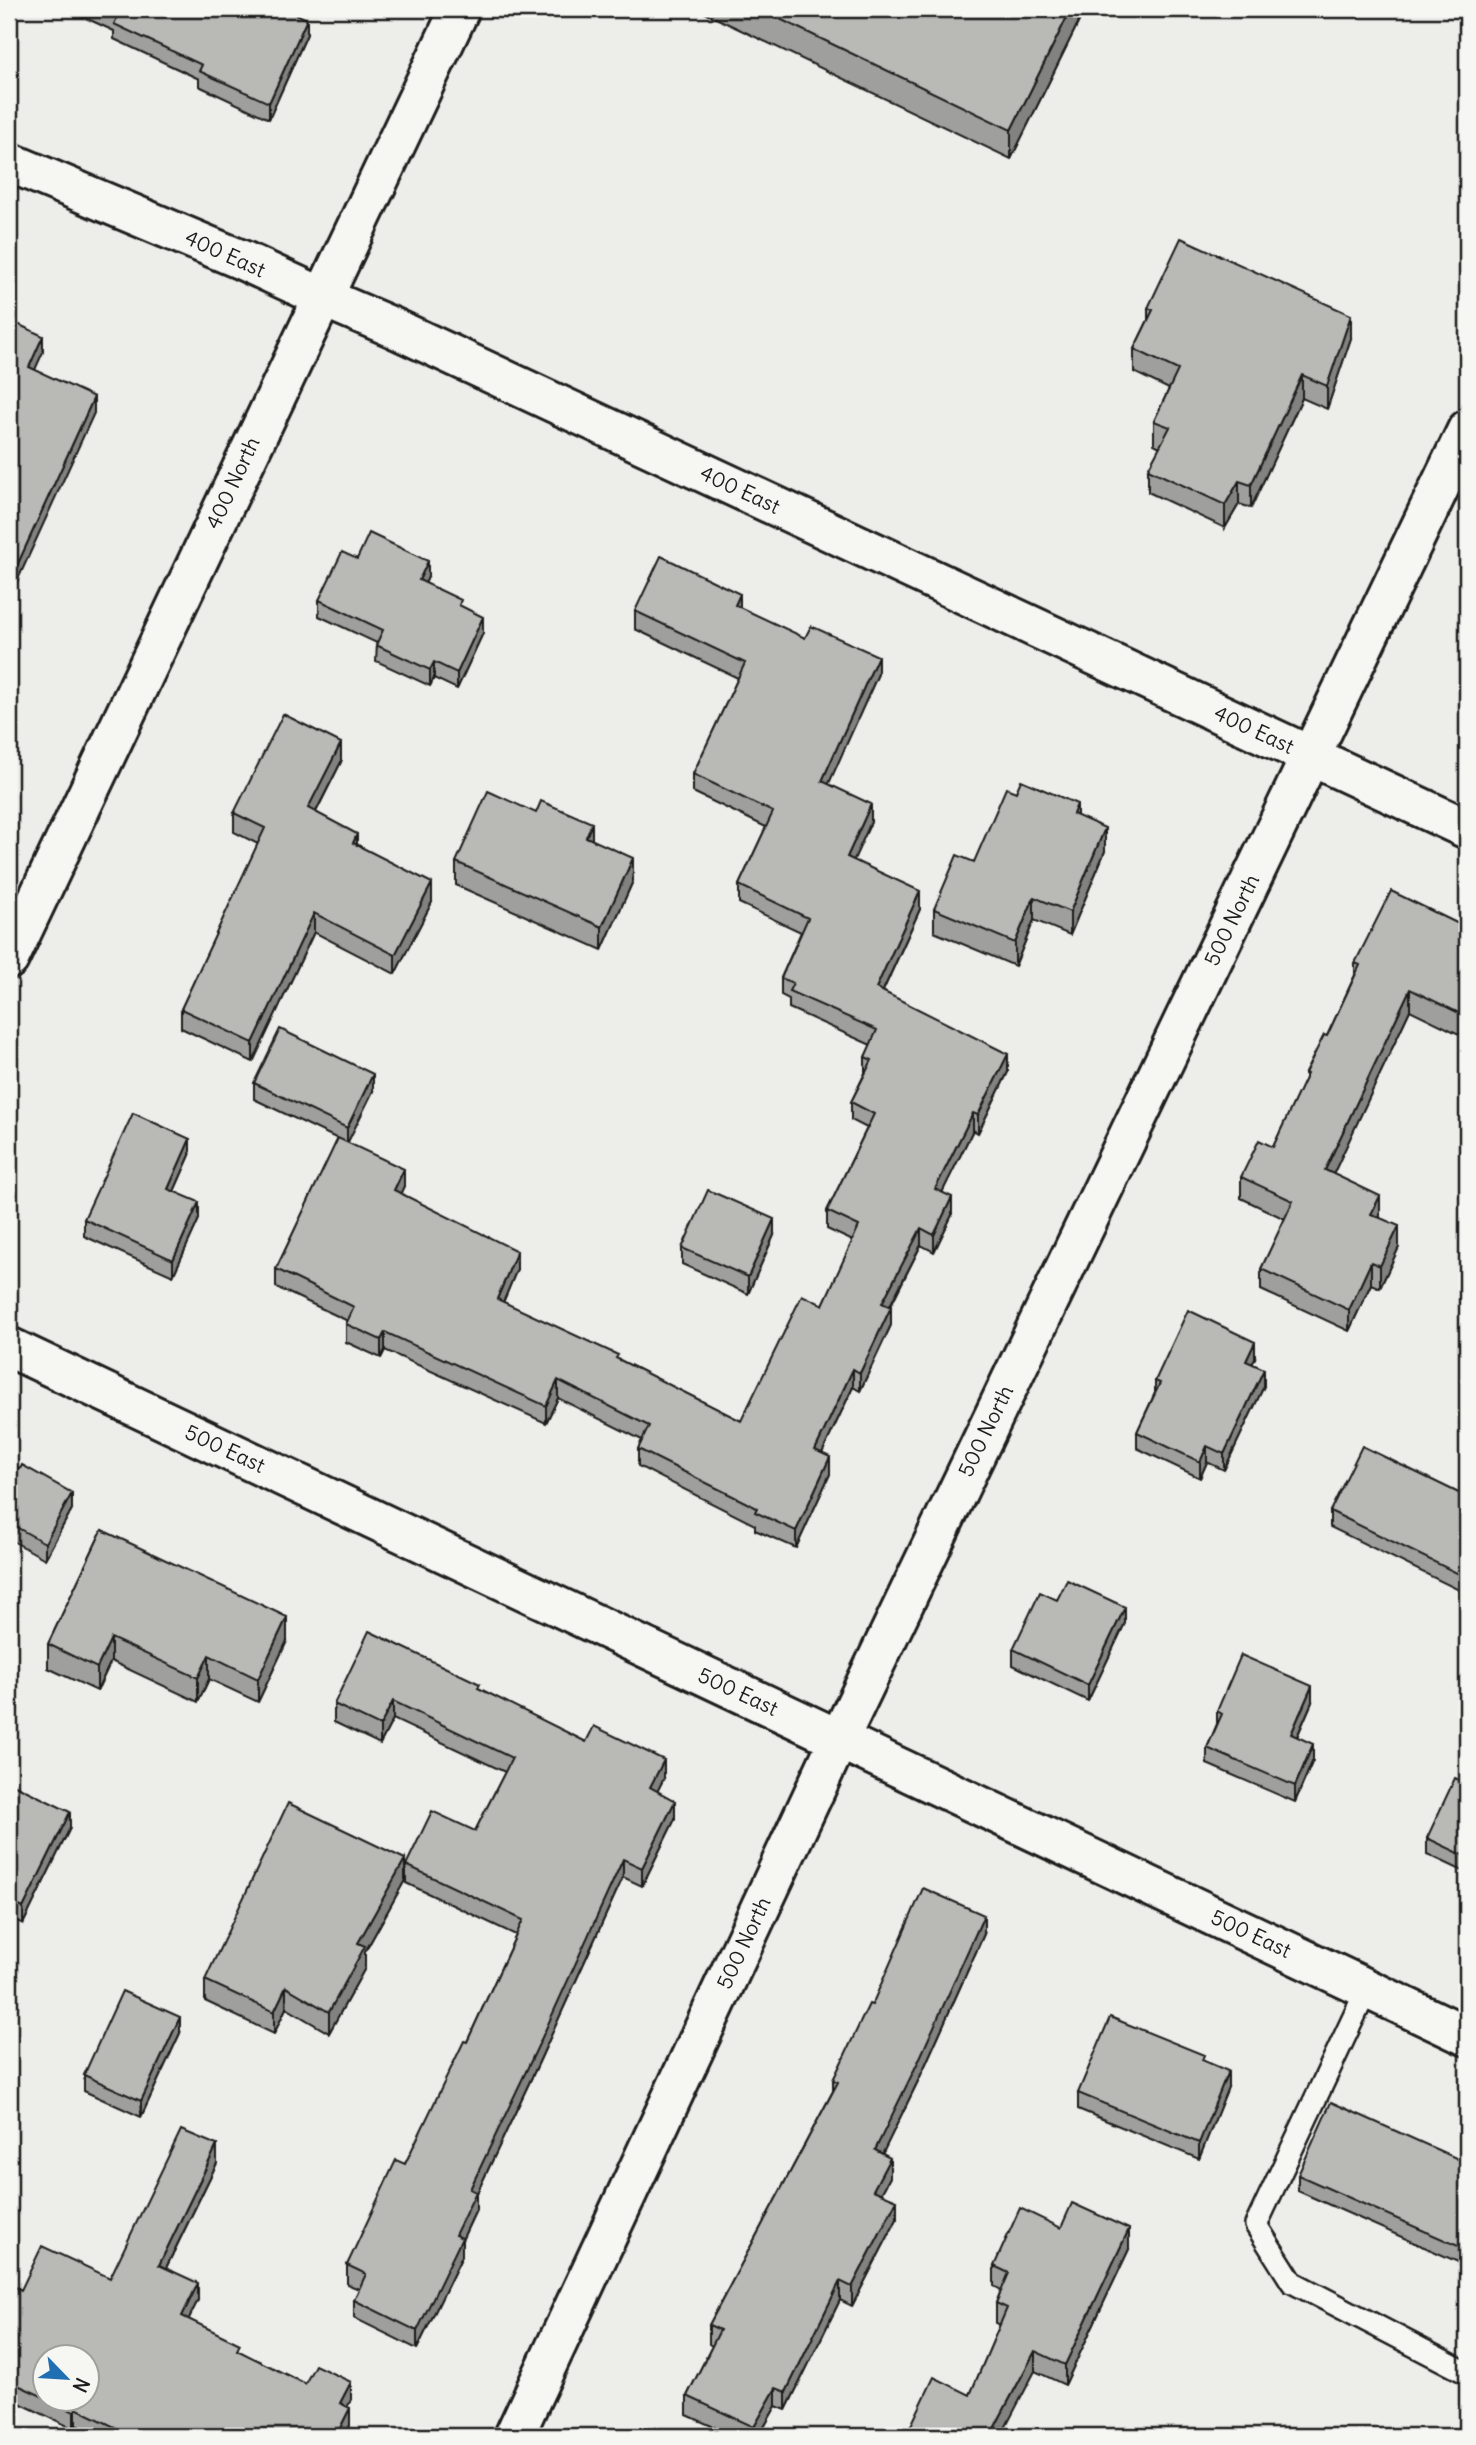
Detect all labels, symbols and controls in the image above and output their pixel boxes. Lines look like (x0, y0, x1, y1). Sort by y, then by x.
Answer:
street label: 400 East (181, 224, 270, 283)
street label: 400 North (199, 432, 266, 533)
street label: 400 East (696, 459, 785, 520)
street label: 400 East (1210, 699, 1299, 760)
street label: 500 North (1198, 870, 1265, 970)
street label: 500 North (952, 1381, 1019, 1481)
street label: 500 East (181, 1418, 270, 1479)
street label: 500 East (694, 1661, 783, 1722)
street label: 500 North (710, 1892, 777, 1993)
street label: 500 East (1207, 1903, 1296, 1964)
north arrow (32, 2344, 102, 2414)
text: N (68, 2374, 95, 2396)

